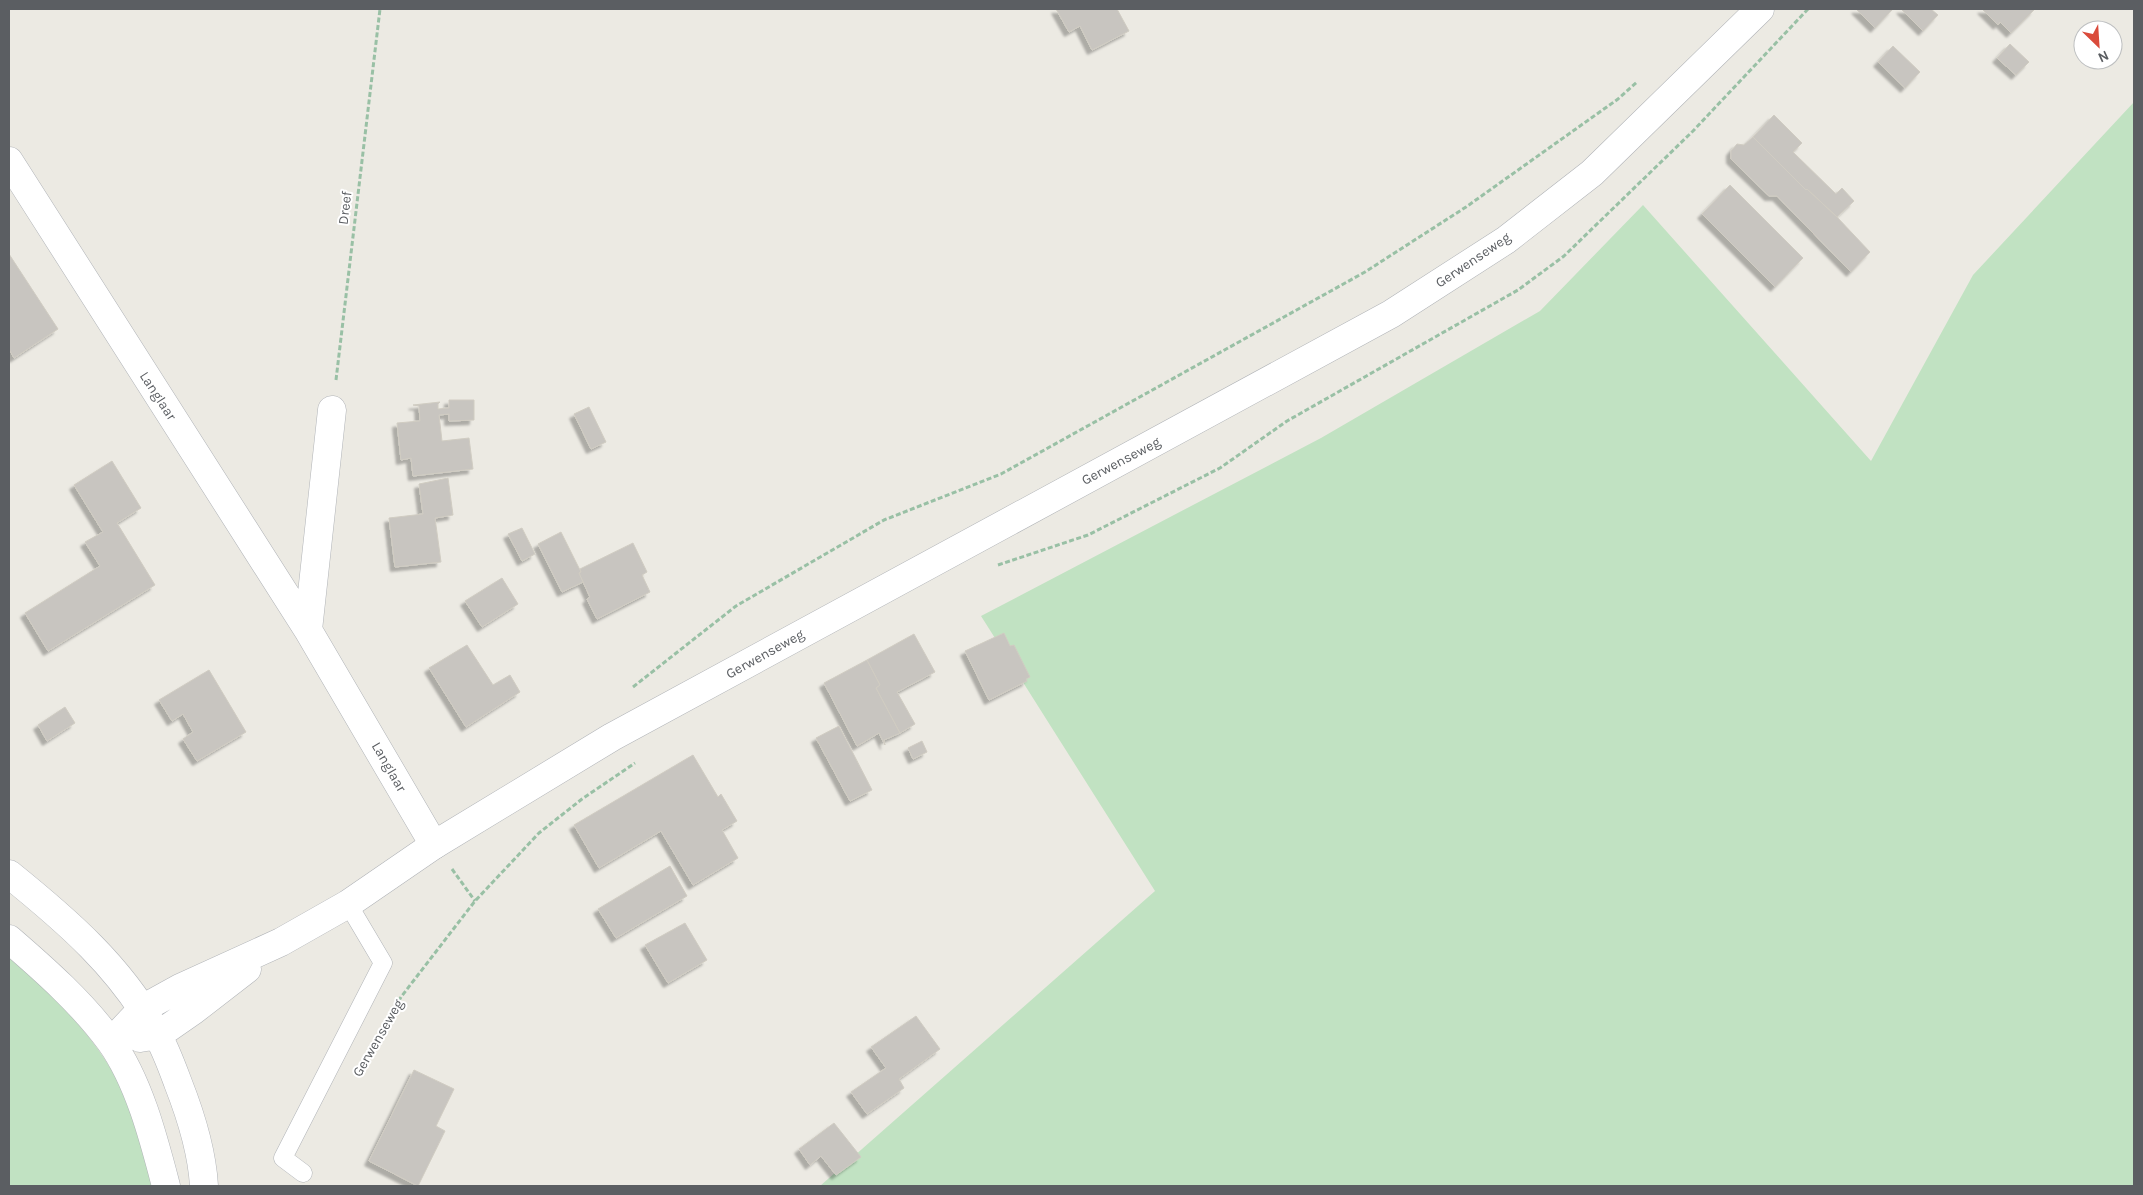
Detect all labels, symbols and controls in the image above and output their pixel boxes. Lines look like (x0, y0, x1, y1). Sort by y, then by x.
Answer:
north arrow (2073, 20, 2123, 70)
text: N (2095, 47, 2111, 66)
street label: Dreef (335, 190, 356, 226)
street label: Gerwenseweg (1432, 229, 1514, 291)
street label: Langlaar (136, 368, 181, 424)
street label: Gerwenseweg (1079, 433, 1163, 489)
street label: Gerwenseweg (723, 625, 807, 682)
street label: Langlaar (368, 739, 411, 796)
street label: Gerwenseweg (349, 996, 407, 1080)

